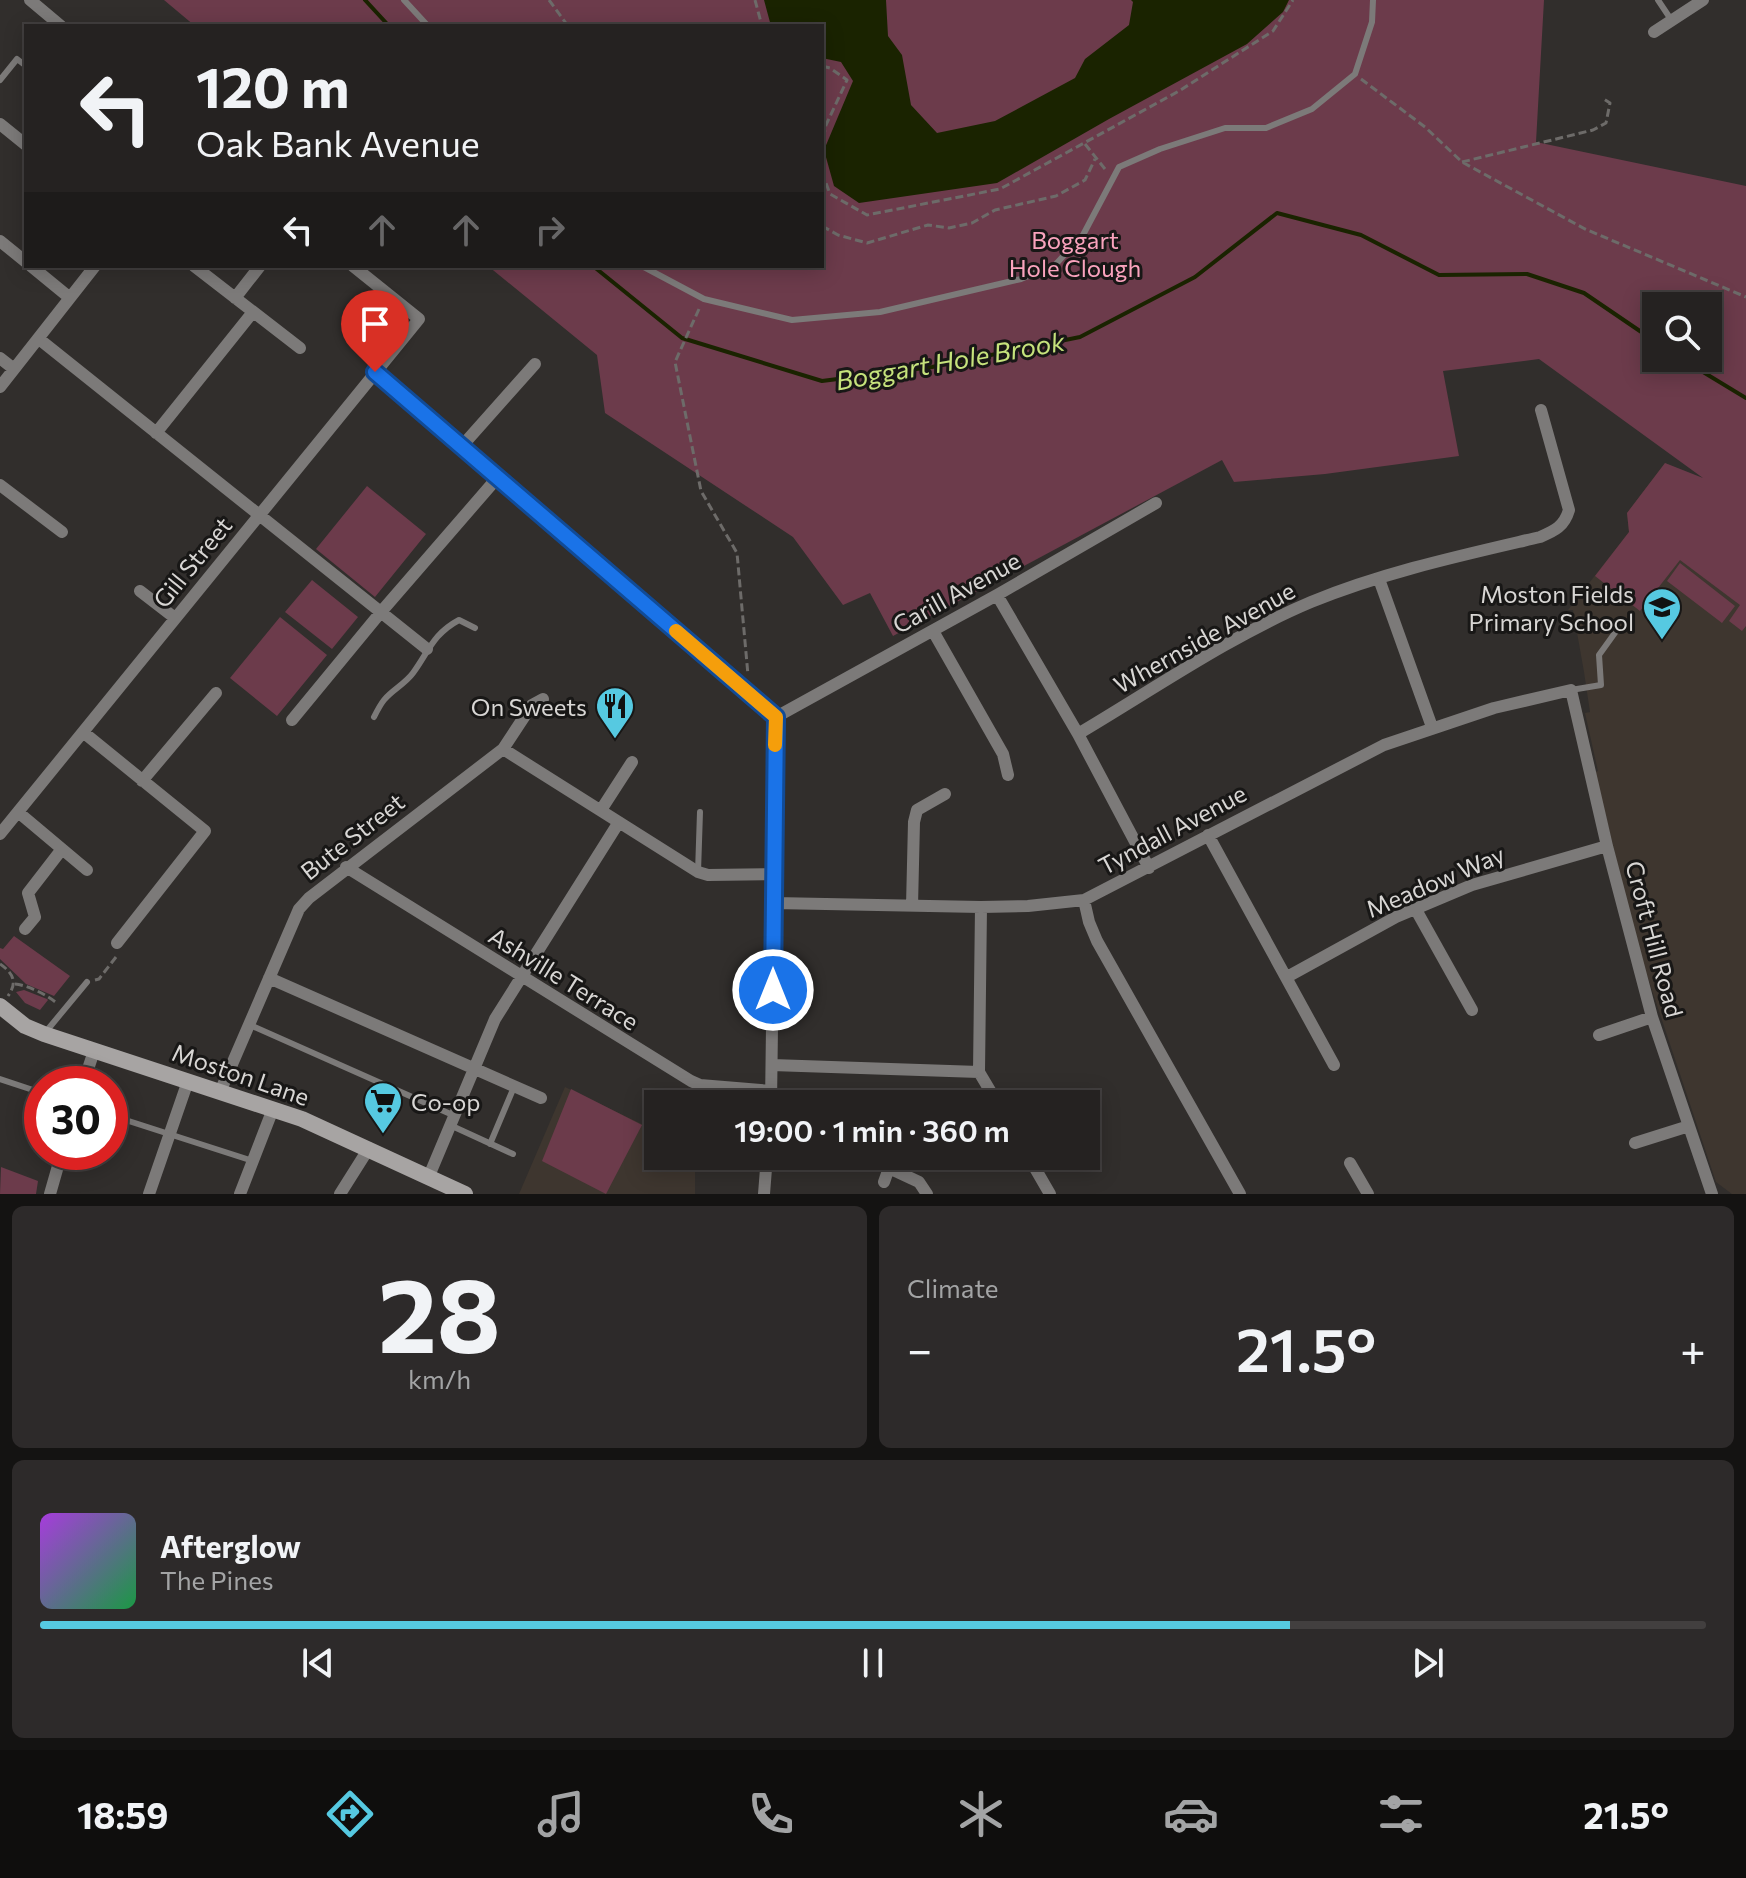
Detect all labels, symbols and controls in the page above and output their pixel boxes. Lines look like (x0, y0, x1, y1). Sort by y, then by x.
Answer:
text: 120 m (196, 51, 350, 120)
icon: left (64, 56, 168, 160)
text: Oak Bank Avenue (196, 120, 480, 164)
icon: left (276, 208, 320, 252)
icon: ahead (360, 208, 404, 252)
icon: ahead (444, 208, 488, 252)
icon: right (528, 208, 572, 252)
park label: Boggart Hole Clough (1009, 225, 1141, 282)
pin (341, 290, 409, 372)
map controls (1642, 292, 1722, 372)
button: search (1642, 292, 1722, 372)
icon: arrive (353, 302, 397, 346)
water label: Boggart Hole Brook (833, 324, 1068, 395)
street label: Gill Street (147, 511, 237, 613)
street label: Carill Avenue (887, 545, 1025, 639)
street label: Whernside Avenue (1108, 575, 1300, 699)
place label: Moston Fields Primary School (1469, 579, 1634, 636)
school or university icon: Moston Fields Primary School (1641, 586, 1683, 641)
restaurant icon: On Sweets (594, 685, 636, 740)
place label: On Sweets (471, 692, 587, 721)
street label: Tyndall Avenue (1093, 778, 1251, 880)
street label: Bute Street (294, 786, 410, 885)
street label: Meadow Way (1361, 839, 1509, 923)
street label: Croft Hill Road (1620, 858, 1690, 1020)
street label: Ashville Terrace (484, 920, 644, 1036)
position arrow (731, 948, 815, 1032)
street label: Moston Lane (169, 1037, 313, 1111)
speed limit sign: 30 (24, 1066, 128, 1170)
supermarket icon: Co-op (362, 1080, 404, 1135)
place label: Co-op (411, 1087, 480, 1116)
text: 19:00 · 1 min · 360 m (734, 1111, 1010, 1148)
text: 28 (378, 1247, 501, 1374)
text: Climate (907, 1272, 999, 1303)
text: 21.5° (1236, 1311, 1376, 1384)
text: − (907, 1321, 932, 1375)
text: + (1680, 1321, 1706, 1375)
text: km/h (408, 1363, 471, 1394)
text: Afterglow (160, 1527, 301, 1564)
text: The Pines (160, 1564, 274, 1595)
icon: previous (296, 1641, 340, 1685)
icon: pause (851, 1641, 895, 1685)
icon: next (1406, 1641, 1450, 1685)
icon: directions (322, 1786, 378, 1842)
icon: music (533, 1786, 589, 1842)
icon: phone (743, 1786, 799, 1842)
icon: climate (953, 1786, 1009, 1842)
icon: car (1163, 1786, 1219, 1842)
icon: filters (1373, 1786, 1429, 1842)
text: 18:59 (77, 1792, 168, 1836)
text: 21.5° (1583, 1792, 1669, 1836)

